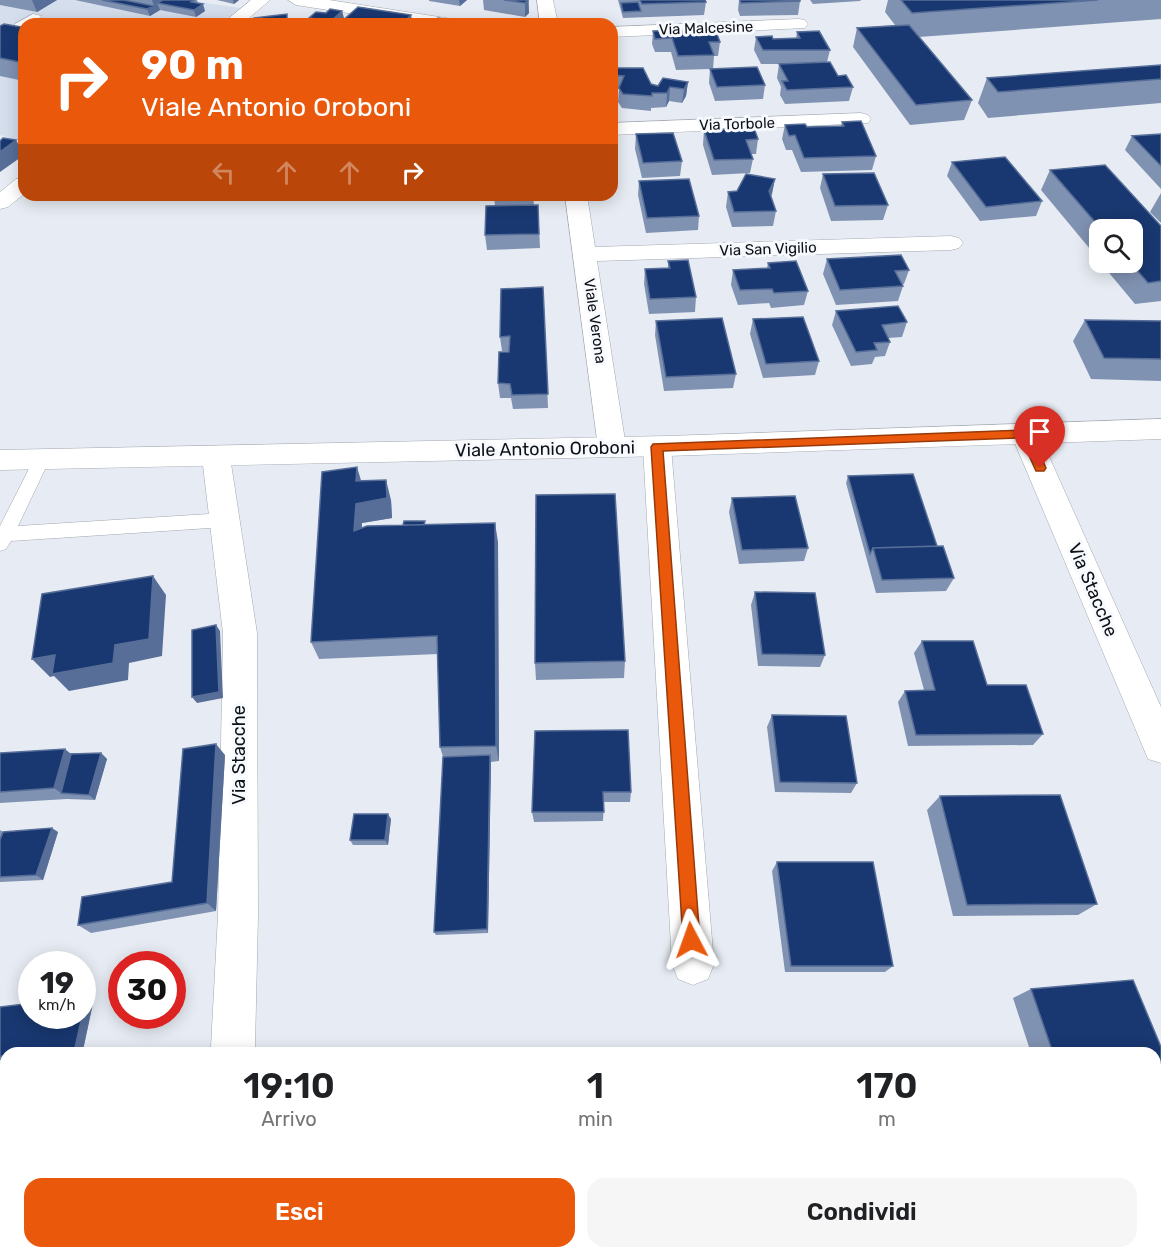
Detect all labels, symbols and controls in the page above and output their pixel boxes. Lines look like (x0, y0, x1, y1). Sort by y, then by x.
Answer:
street label: Via Malcesine (658, 17, 754, 39)
text: 90 m (141, 40, 244, 90)
icon: right (42, 42, 120, 120)
text: Viale Antonio Oroboni (141, 91, 411, 123)
street label: Via Torbole (699, 114, 775, 134)
icon: left (207, 156, 240, 189)
icon: ahead (270, 156, 303, 189)
icon: ahead (333, 156, 366, 189)
icon: right (396, 156, 429, 189)
map controls (1089, 219, 1143, 273)
button: search (1089, 219, 1143, 273)
street label: Via San Vigilio (719, 238, 817, 260)
street label: Viale Verona (580, 277, 610, 365)
pin (1014, 406, 1065, 468)
icon: arrive (1023, 415, 1056, 448)
street label: Viale Antonio Oroboni (455, 436, 635, 462)
street label: Via Stacche (1063, 540, 1123, 640)
street label: Via Stacche (228, 705, 250, 805)
position arrow (659, 908, 723, 972)
speed limit sign: 30 (108, 951, 186, 1029)
text: 19 (40, 965, 74, 1001)
text: km/h (38, 996, 76, 1014)
text: 19:10 (243, 1064, 335, 1107)
text: 1 (587, 1064, 604, 1107)
text: 170 (856, 1064, 918, 1107)
text: Arrivo (261, 1107, 317, 1131)
text: min (578, 1107, 613, 1131)
text: m (878, 1107, 896, 1131)
button: Esci (24, 1178, 575, 1247)
button: Condividi (587, 1178, 1137, 1247)

